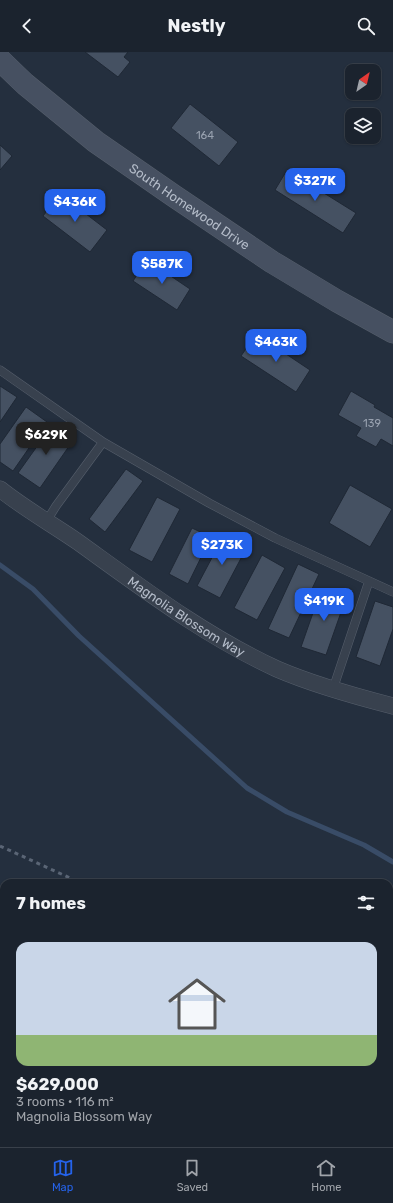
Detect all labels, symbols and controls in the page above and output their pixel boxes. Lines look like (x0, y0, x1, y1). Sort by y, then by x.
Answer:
icon: back (16, 15, 38, 37)
text: Nestly (168, 15, 225, 37)
icon: search (355, 15, 377, 37)
north arrow (345, 64, 381, 100)
map controls (345, 64, 381, 144)
button: layers (345, 108, 381, 144)
house number: 164 (196, 129, 214, 142)
street label: South Homewood Drive (126, 160, 253, 253)
pin: $327K (287, 168, 343, 202)
text: $327K (294, 173, 336, 188)
pin: $436K (47, 189, 103, 223)
text: $436K (53, 194, 97, 209)
pin: $587K (134, 251, 190, 285)
text: $587K (141, 256, 183, 271)
pin: $463K (248, 329, 304, 363)
text: $463K (254, 334, 298, 349)
house number: 139 (363, 417, 381, 430)
pin: $629K (18, 422, 74, 456)
text: $629K (25, 427, 67, 442)
pin: $273K (194, 532, 250, 566)
text: $273K (201, 537, 243, 552)
street label: Magnolia Blossom Way (125, 573, 248, 660)
pin: $419K (296, 588, 352, 622)
text: $419K (304, 593, 344, 608)
icon: filters (355, 892, 377, 914)
text: 7 homes (16, 893, 86, 913)
icon: home (161, 968, 233, 1040)
text: $629,000 (16, 1074, 99, 1094)
text: 3 rooms · 116 m² (16, 1094, 114, 1109)
text: Magnolia Blossom Way (16, 1109, 152, 1124)
tab: Map (52, 1157, 74, 1194)
tab: Saved (177, 1157, 208, 1194)
tab: Home (311, 1157, 341, 1194)

